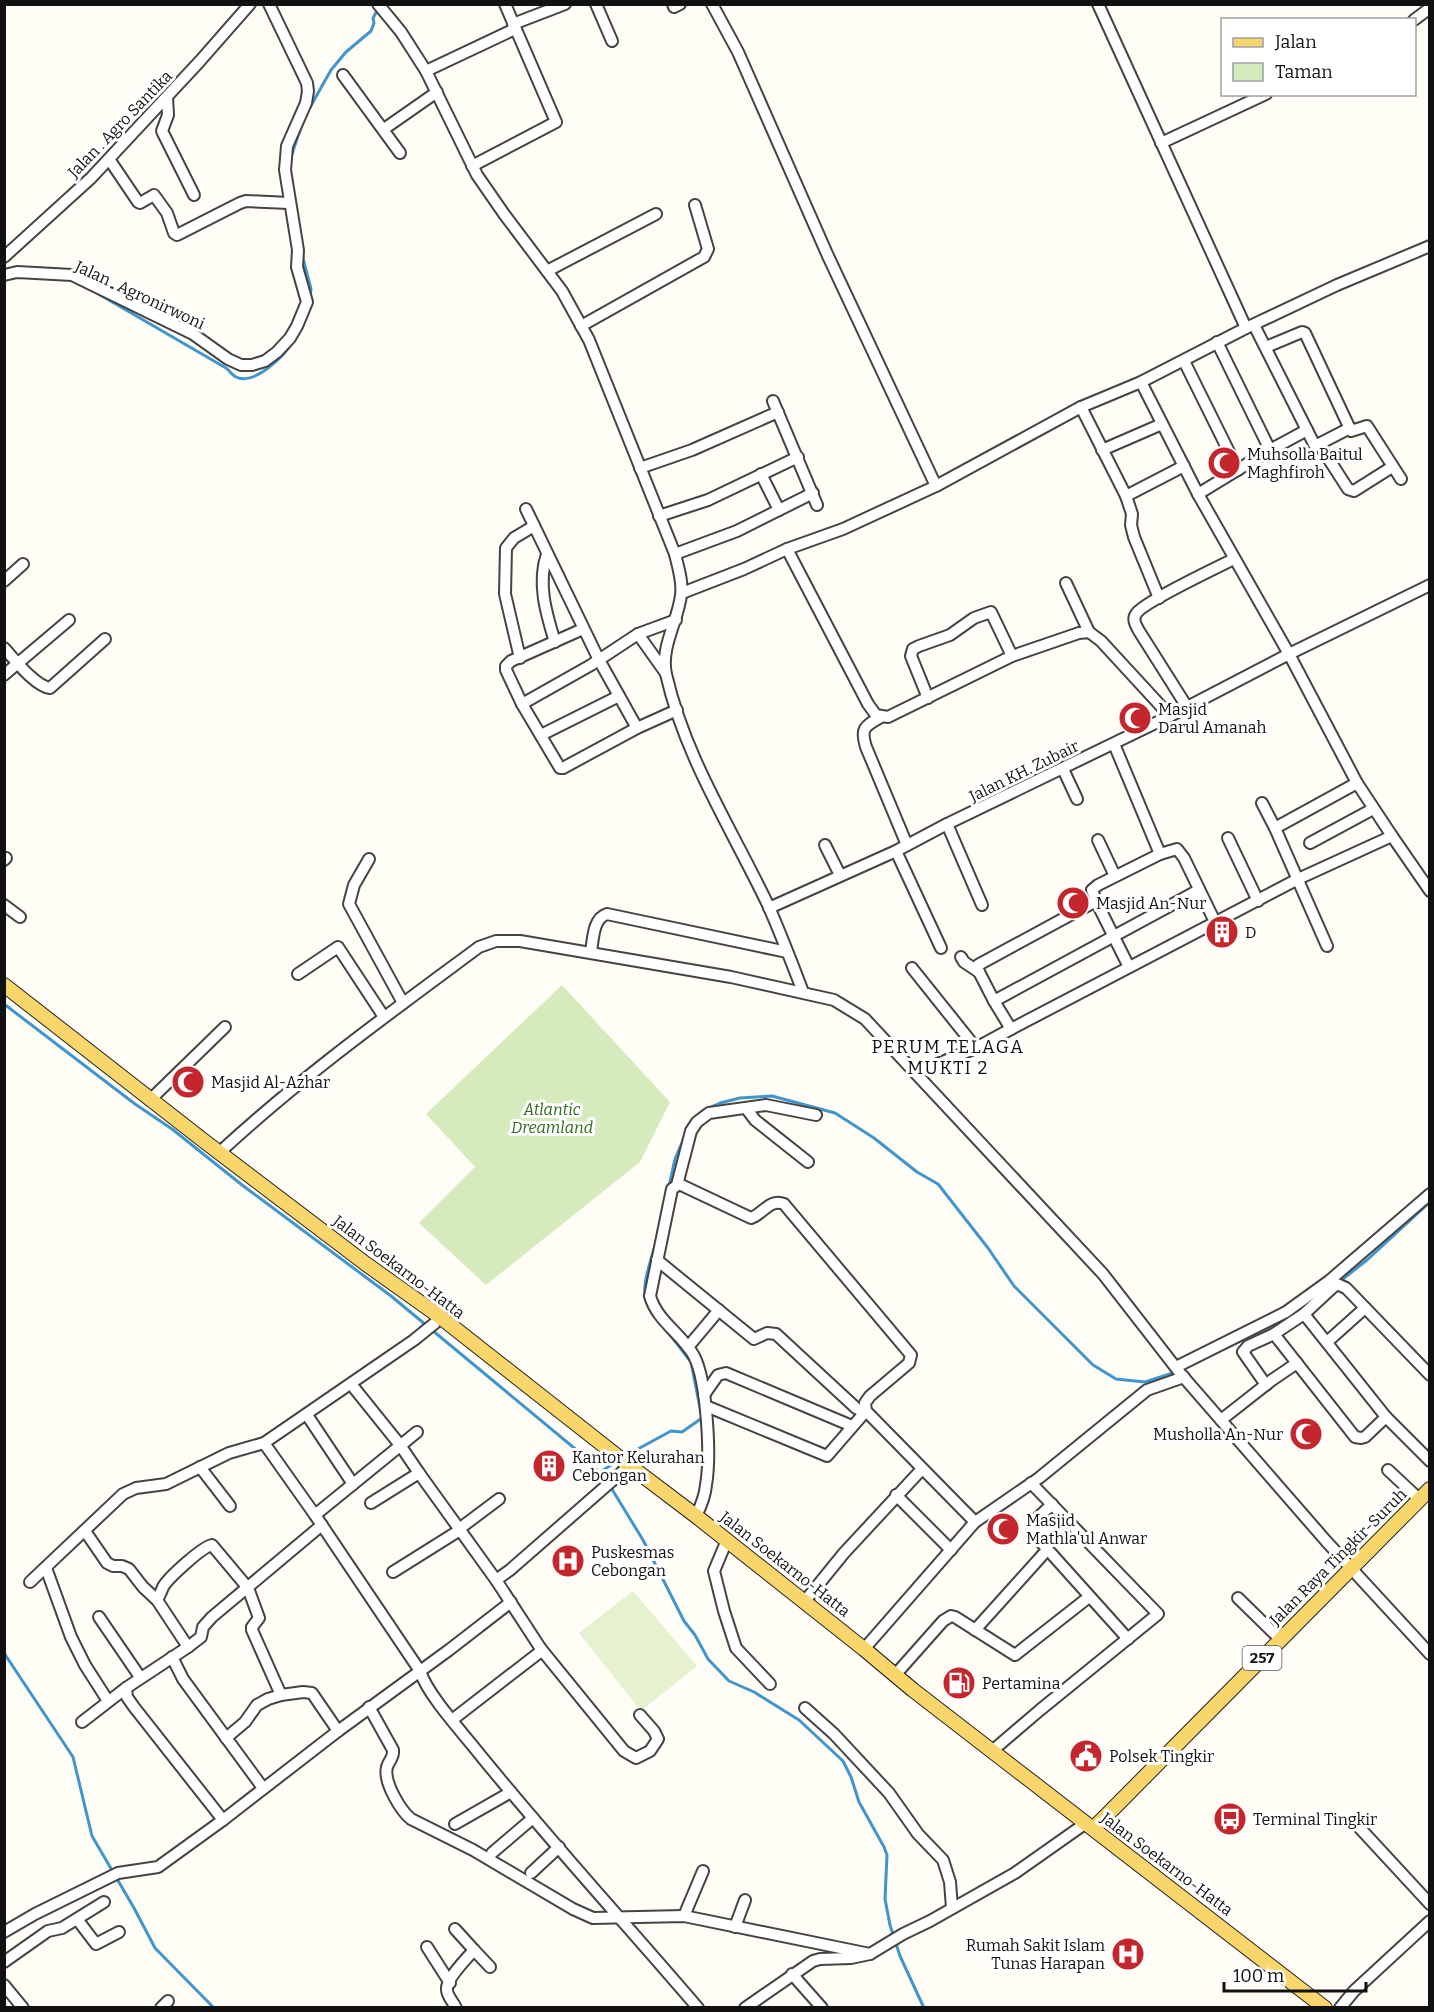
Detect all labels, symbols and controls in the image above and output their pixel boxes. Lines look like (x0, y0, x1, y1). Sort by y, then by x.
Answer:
legend (1221, 18, 1416, 96)
text: Jalan (1274, 31, 1317, 53)
text: Taman (1275, 61, 1333, 83)
street label: Jalan . Agro Santika (63, 66, 176, 182)
street label: Jalan . Agronirwoni (71, 256, 208, 333)
mosque icon: Muhsolla Baitul Maghfiroh (1206, 445, 1242, 481)
place label: Muhsolla Baitul Maghfiroh (1247, 445, 1363, 482)
mosque icon: Masjid Darul Amanah (1117, 700, 1153, 736)
place label: Masjid Darul Amanah (1158, 700, 1267, 737)
street label: Jalan KH. Zubair (965, 736, 1082, 806)
mosque icon: Masjid An-Nur (1055, 885, 1091, 921)
place label: Masjid An-Nur (1096, 894, 1206, 913)
building icon: D (1204, 914, 1240, 950)
place label: D (1245, 923, 1257, 942)
district label: PERUM TELAGA MUKTI 2 (871, 1036, 1025, 1079)
mosque icon: Masjid Al-Azhar (170, 1064, 206, 1100)
place label: Masjid Al-Azhar (211, 1073, 330, 1092)
park label: Atlantic Dreamland (511, 1100, 593, 1137)
street label: Jalan Soekarno-Hatta (329, 1211, 469, 1323)
mosque icon: Musholla An-Nur (1288, 1416, 1324, 1452)
place label: Musholla An-Nur (1153, 1425, 1283, 1444)
building icon: Kantor Kelurahan Cebongan (531, 1448, 567, 1484)
place label: Kantor Kelurahan Cebongan (572, 1448, 705, 1485)
street label: Jalan Raya Tingkir-Suruh (1265, 1485, 1410, 1630)
street label: Jalan Soekarno-Hatta (715, 1507, 854, 1621)
mosque icon: Masjid Mathla'ul Anwar (985, 1511, 1021, 1547)
place label: Masjid Mathla'ul Anwar (1026, 1511, 1147, 1548)
hospital icon: Puskesmas Cebongan (550, 1543, 586, 1579)
place label: Puskesmas Cebongan (591, 1543, 674, 1580)
road number: 257 (1242, 1646, 1282, 1670)
fuel station icon: Pertamina (941, 1665, 977, 1701)
place label: Pertamina (982, 1674, 1061, 1693)
public building icon: Polsek Tingkir (1068, 1738, 1104, 1774)
place label: Polsek Tingkir (1109, 1747, 1214, 1766)
bus stop icon: Terminal Tingkir (1212, 1801, 1248, 1837)
street label: Jalan Soekarno-Hatta (1097, 1808, 1237, 1920)
place label: Terminal Tingkir (1253, 1810, 1377, 1829)
place label: Rumah Sakit Islam Tunas Harapan (966, 1936, 1105, 1973)
hospital icon: Rumah Sakit Islam Tunas Harapan (1110, 1936, 1146, 1972)
scale bar (1224, 1955, 1366, 1993)
text: 100 m (1233, 1965, 1284, 1987)

